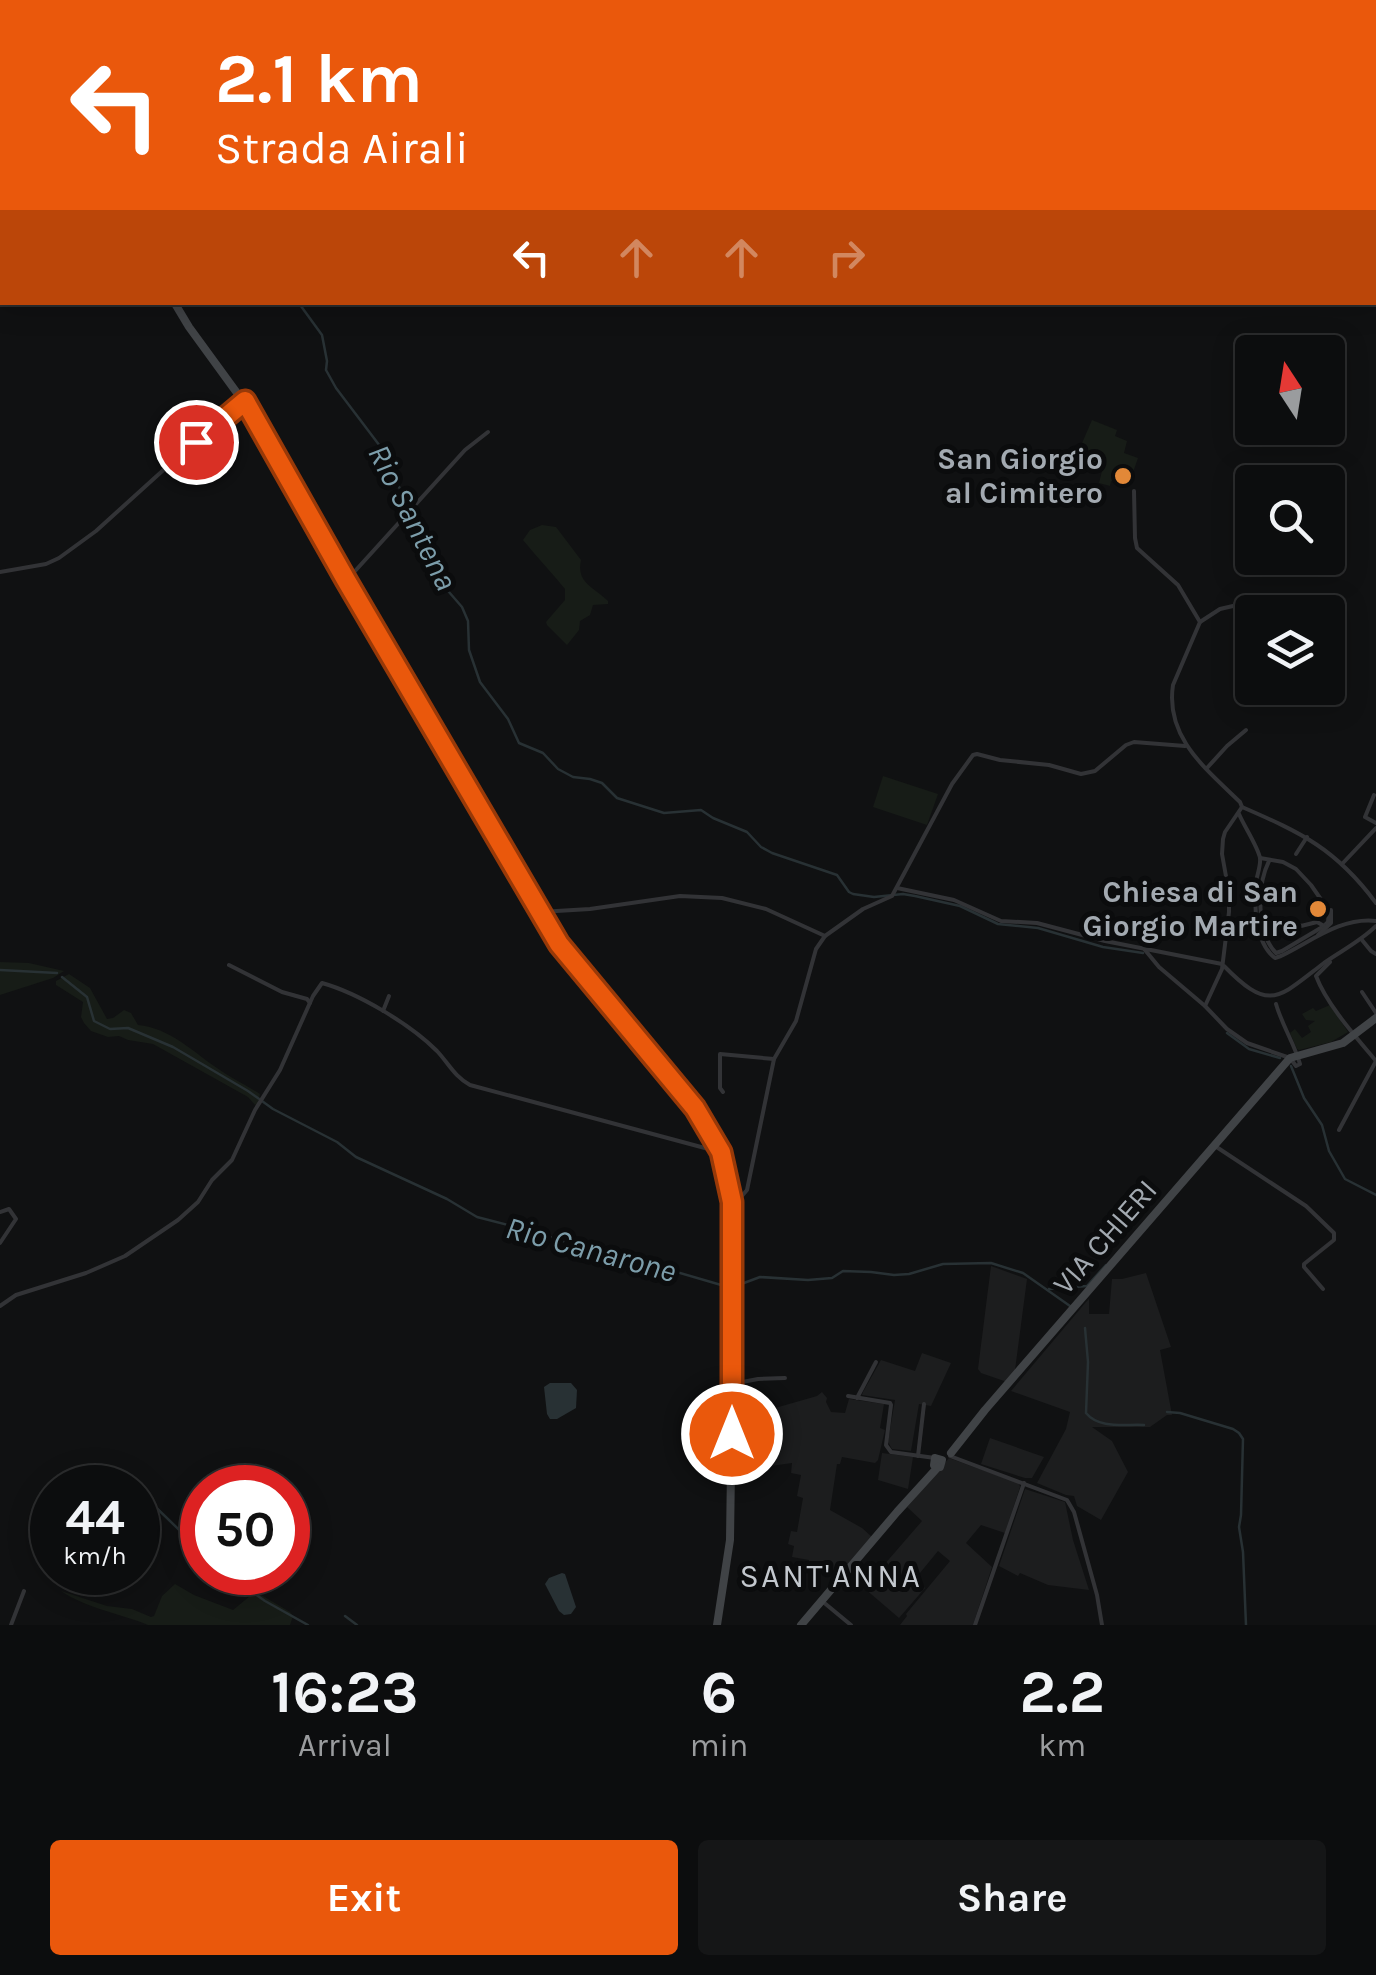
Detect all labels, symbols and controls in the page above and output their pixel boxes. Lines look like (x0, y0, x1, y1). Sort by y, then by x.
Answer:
text: 2.1 km (215, 38, 423, 120)
icon: left (50, 40, 180, 170)
text: Strada Airali (215, 122, 469, 174)
icon: left (504, 230, 559, 285)
icon: ahead (609, 230, 664, 285)
icon: ahead (714, 230, 769, 285)
icon: right (819, 230, 874, 285)
north arrow (1235, 335, 1345, 445)
map controls (1235, 335, 1345, 705)
pin (154, 400, 239, 485)
icon: arrive (169, 415, 224, 470)
water label: Rio Santena (360, 438, 465, 596)
place label: San Giorgio al Cimitero (937, 441, 1103, 511)
marker: San Giorgio al Cimitero (1112, 465, 1134, 487)
button: search (1235, 465, 1345, 575)
button: layers (1235, 595, 1345, 705)
place label: Chiesa di San Giorgio Martire (1083, 874, 1298, 944)
marker: Chiesa di San Giorgio Martire (1307, 898, 1329, 920)
street label: VIA CHIERI (1045, 1172, 1165, 1302)
water label: Rio Canarone (502, 1209, 680, 1290)
position arrow (680, 1382, 784, 1486)
speed limit sign: 50 (180, 1465, 310, 1595)
text: 44 (65, 1488, 125, 1547)
text: km/h (63, 1541, 127, 1570)
district label: SANT'ANNA (739, 1558, 923, 1595)
text: 16:23 (271, 1657, 419, 1727)
text: 6 (701, 1657, 737, 1727)
text: 2.2 (1019, 1657, 1105, 1727)
text: Arrival (298, 1727, 392, 1764)
text: min (690, 1727, 748, 1764)
text: km (1038, 1727, 1086, 1764)
button: Exit (50, 1840, 678, 1955)
button: Share (698, 1840, 1326, 1955)

